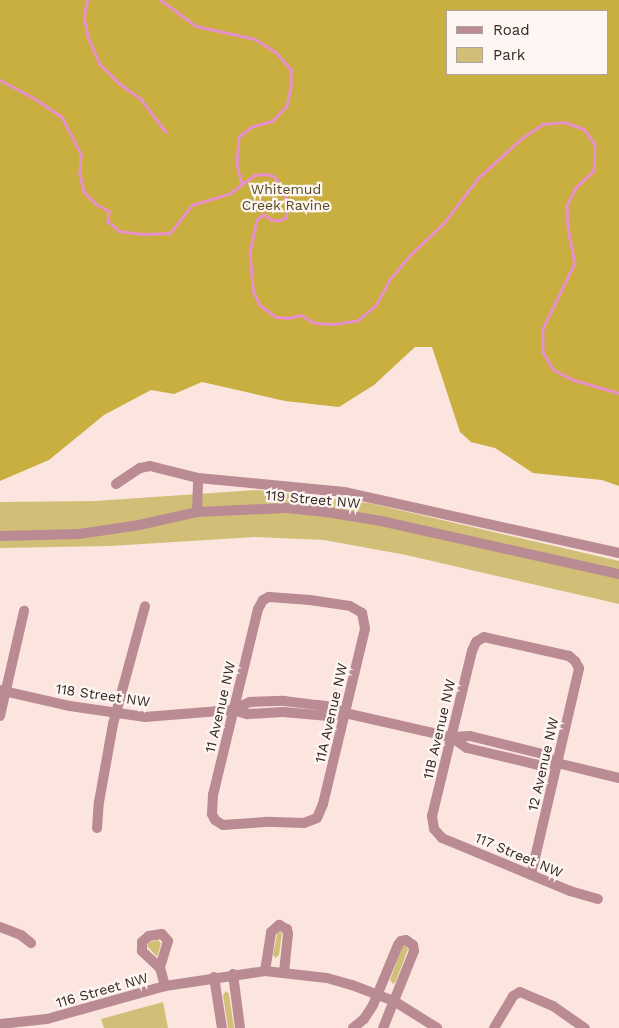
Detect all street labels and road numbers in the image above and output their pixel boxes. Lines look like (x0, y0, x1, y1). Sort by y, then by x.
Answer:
street label: 119 Street NW (265, 486, 361, 512)
street label: 11 Avenue NW (201, 659, 239, 755)
street label: 11A Avenue NW (311, 661, 351, 765)
street label: 11B Avenue NW (419, 677, 459, 781)
street label: 118 Street NW (55, 680, 151, 710)
street label: 12 Avenue NW (524, 715, 562, 813)
street label: 117 Street NW (472, 829, 566, 881)
street label: 116 Street NW (54, 969, 150, 1011)

